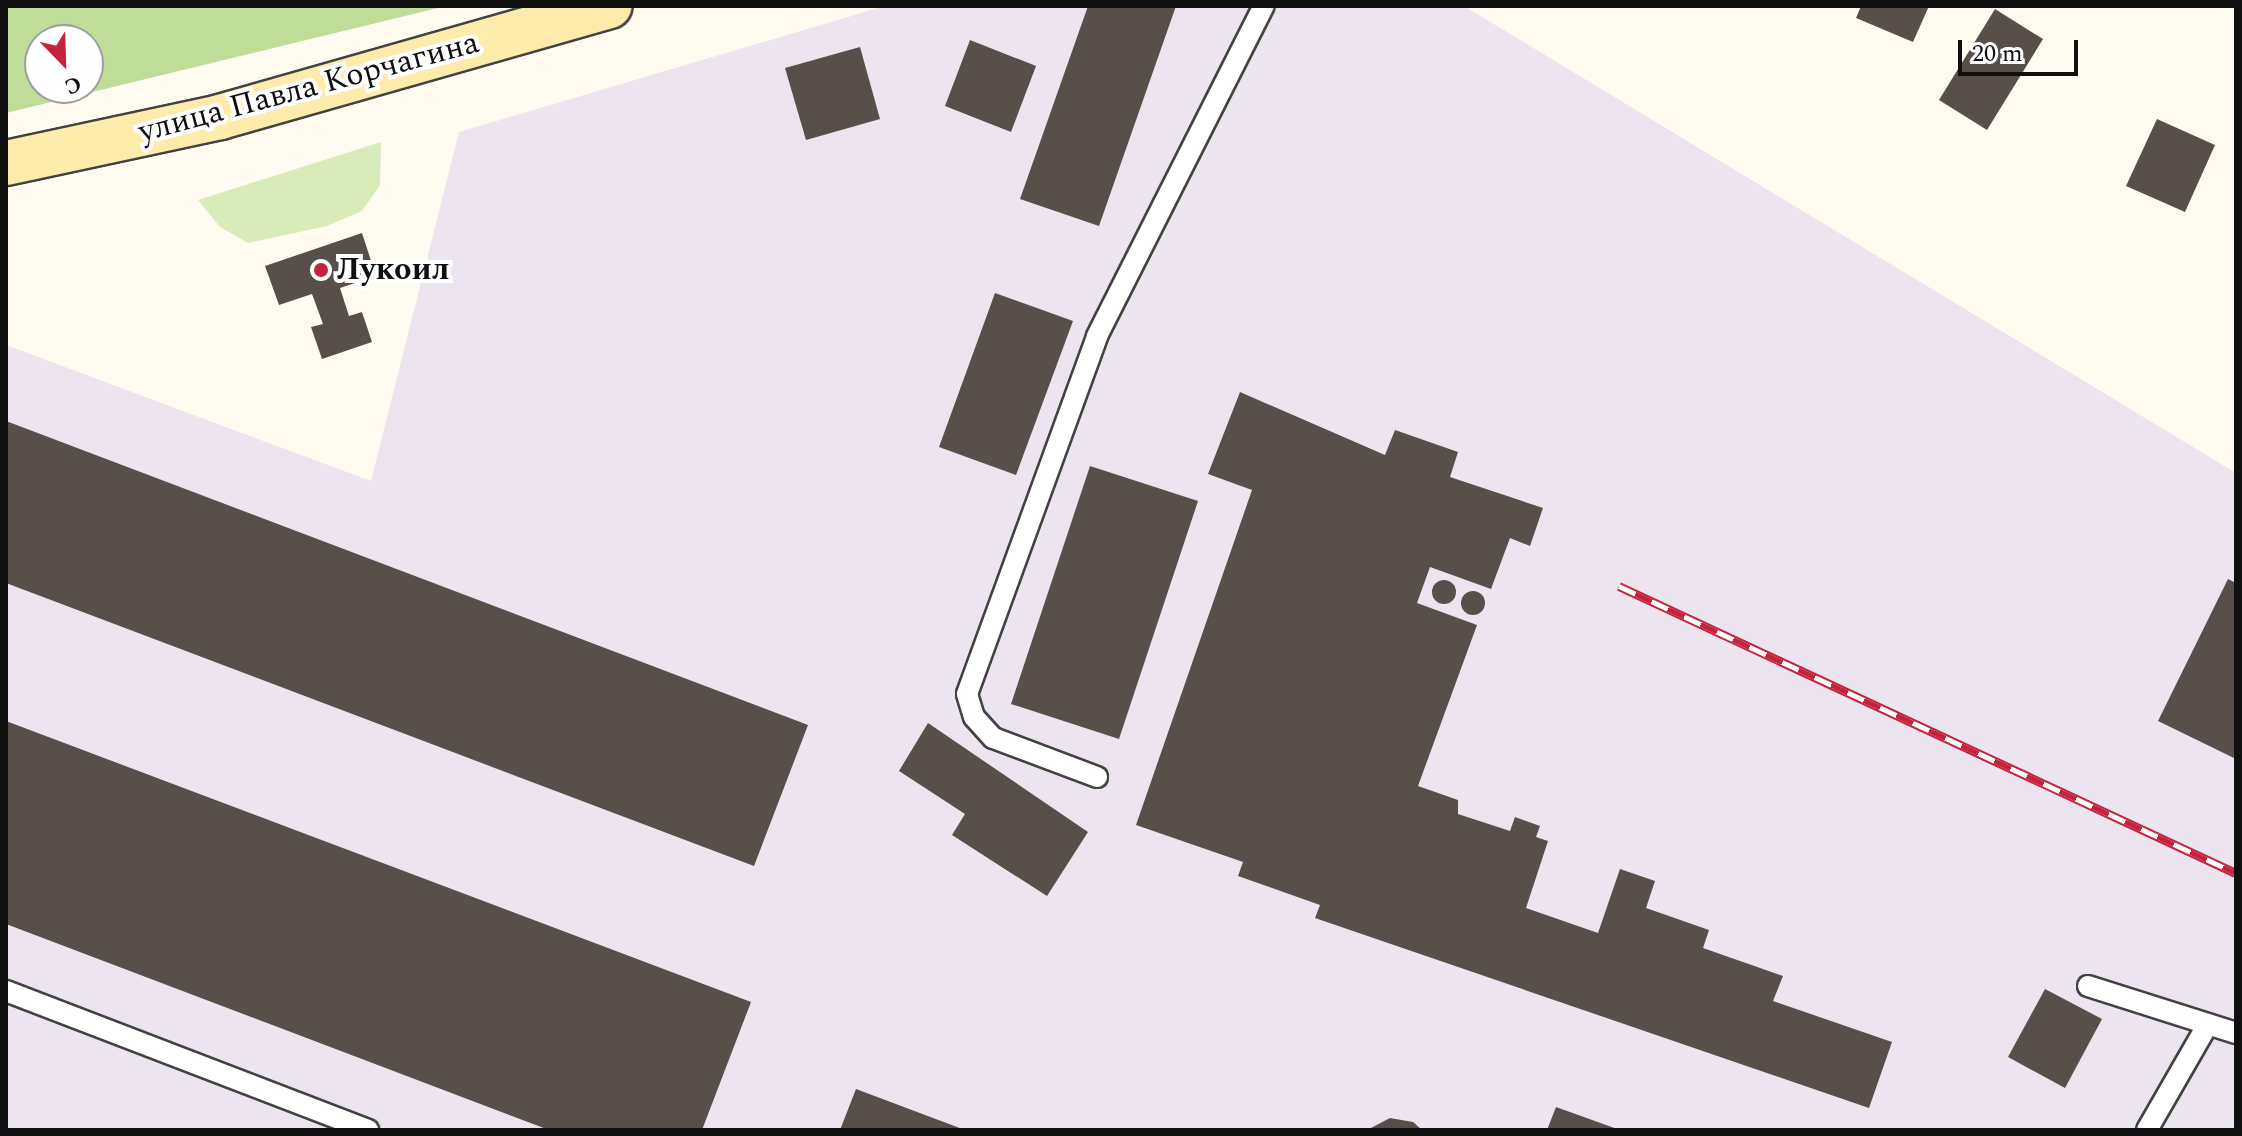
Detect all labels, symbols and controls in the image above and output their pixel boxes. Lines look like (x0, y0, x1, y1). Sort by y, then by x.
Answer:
north arrow (24, 24, 104, 104)
street label: улица Павла Корчагина (135, 24, 483, 152)
scale bar (1962, 24, 2082, 74)
text: 20 m (1972, 36, 2023, 72)
text: С (59, 66, 86, 103)
place label: Лукоил (337, 251, 450, 289)
marker: Лукоил (312, 261, 330, 279)

